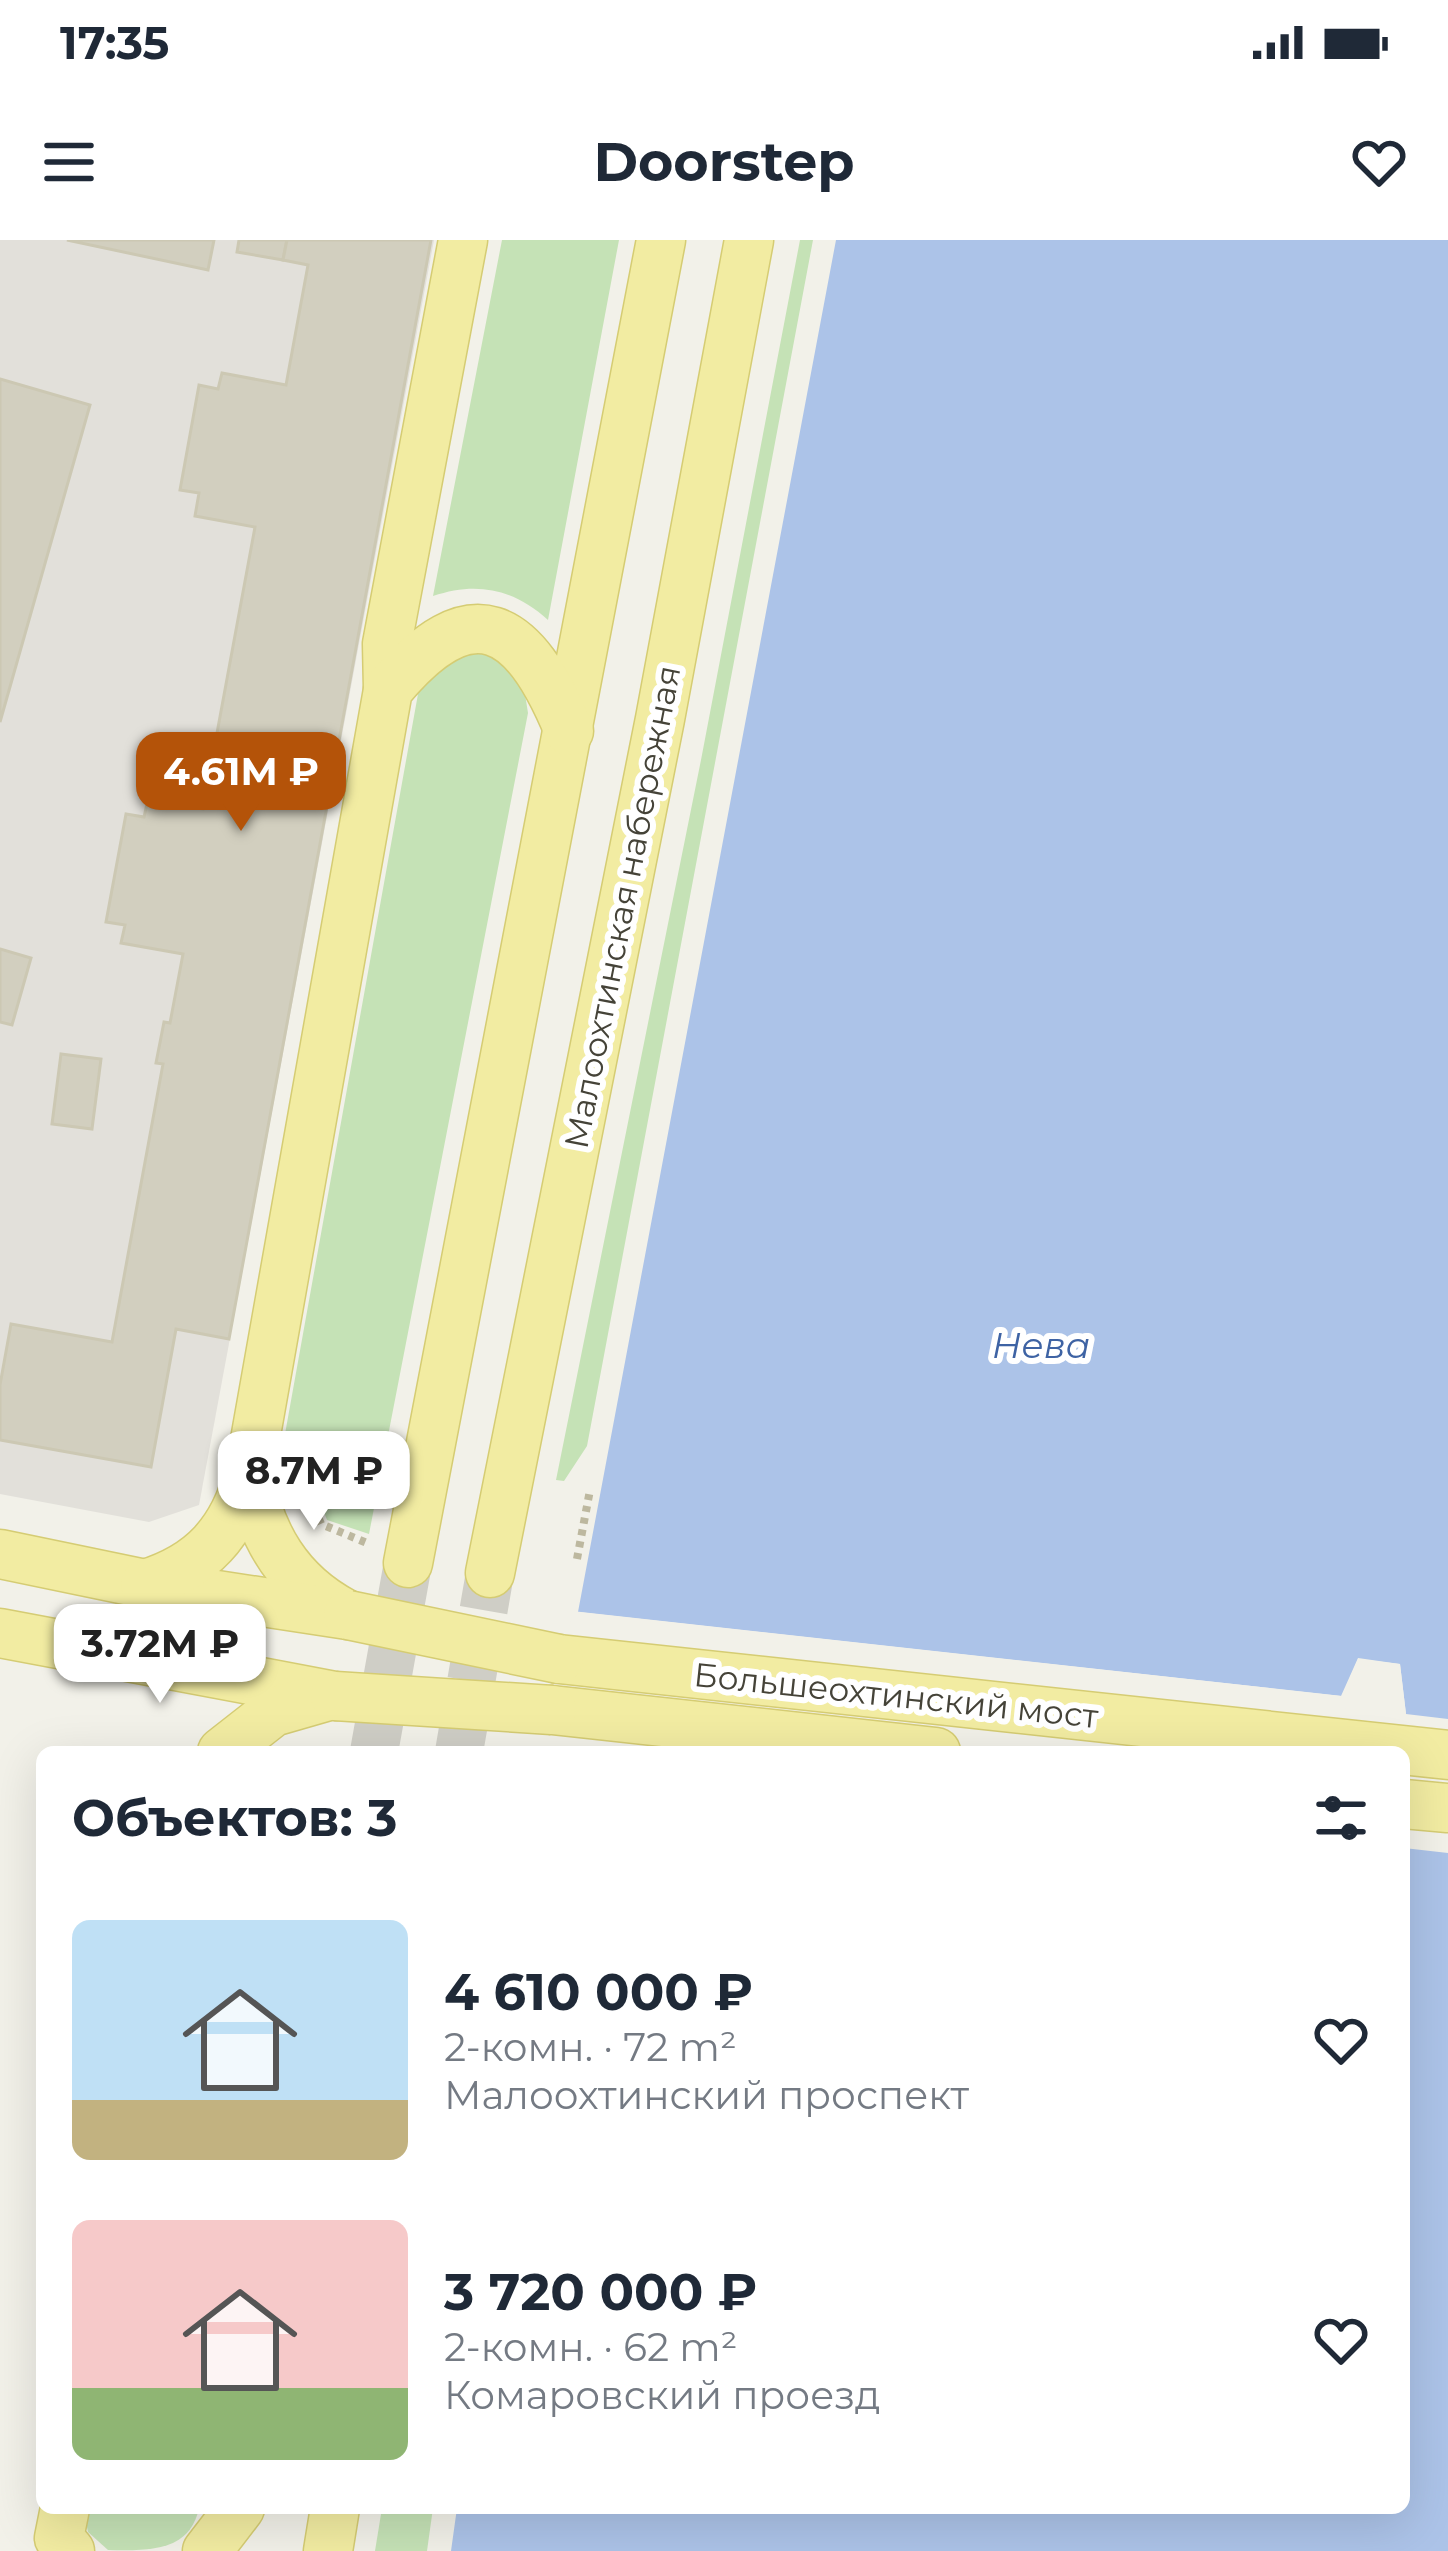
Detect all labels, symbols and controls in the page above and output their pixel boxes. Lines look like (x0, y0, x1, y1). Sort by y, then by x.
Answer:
text: 17:35 (60, 15, 169, 70)
icon: menu (36, 129, 102, 195)
text: Doorstep (593, 129, 855, 195)
icon: heart (1346, 129, 1412, 195)
street label: Малоохтинская набережная (556, 662, 688, 1152)
pin: 4.61M ₽ (130, 732, 352, 834)
text: 4.61M ₽ (163, 747, 319, 795)
water label: Нева (992, 1323, 1090, 1367)
pin: 8.7M ₽ (216, 1431, 412, 1533)
text: 8.7M ₽ (245, 1446, 383, 1494)
pin: 3.72M ₽ (49, 1604, 271, 1706)
text: 3.72M ₽ (81, 1619, 239, 1667)
street label: Большеохтинский мост (692, 1654, 1100, 1736)
icon: filters (1308, 1785, 1374, 1851)
text: Объектов: 3 (72, 1787, 398, 1849)
text: 4 610 000 ₽ (444, 1961, 753, 2023)
icon: home (168, 1968, 312, 2112)
icon: heart (1308, 2007, 1374, 2073)
text: 2-комн. · 72 m² (444, 2023, 737, 2071)
text: Малоохтинский проспект (444, 2071, 969, 2119)
text: 3 720 000 ₽ (444, 2261, 757, 2323)
icon: home (168, 2268, 312, 2412)
icon: heart (1308, 2307, 1374, 2373)
text: 2-комн. · 62 m² (444, 2323, 737, 2371)
text: Комаровский проезд (444, 2371, 881, 2419)

